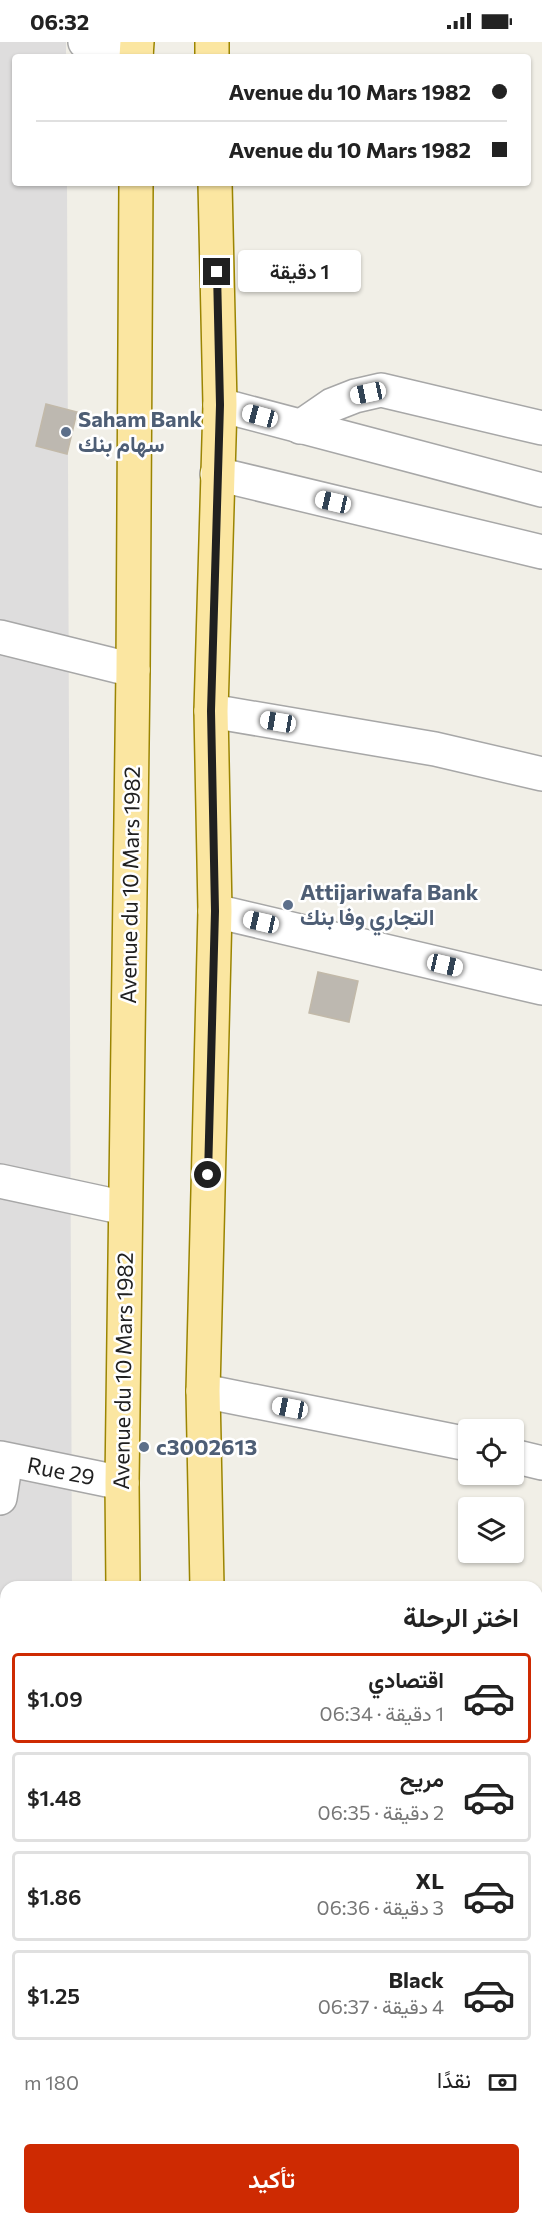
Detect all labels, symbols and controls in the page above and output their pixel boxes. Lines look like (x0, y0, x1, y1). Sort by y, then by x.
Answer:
text: 06:32 (30, 8, 89, 35)
text: Avenue du 10 Mars 1982 (228, 78, 471, 105)
text: Avenue du 10 Mars 1982 (228, 136, 471, 163)
callout: 1 دقيقة (238, 251, 361, 293)
route end (203, 258, 230, 285)
text: 1 دقيقة (270, 259, 329, 283)
car (349, 380, 387, 406)
car (240, 403, 280, 429)
place label: Saham Bank سهام بنك (78, 405, 202, 459)
marker: Saham Bank سهام بنك (59, 425, 73, 439)
car (313, 489, 353, 515)
car (259, 710, 297, 734)
street label: Avenue du 10 Mars 1982 (114, 766, 145, 1004)
place label: Attijariwafa Bank التجاري وفا بنك (300, 878, 479, 936)
marker: Attijariwafa Bank التجاري وفا بنك (281, 898, 295, 912)
car (241, 909, 281, 935)
car (425, 952, 465, 978)
route start (194, 1161, 221, 1188)
street label: Avenue du 10 Mars 1982 (107, 1252, 138, 1490)
car (271, 1396, 309, 1420)
map controls (458, 1419, 524, 1563)
button: locate (458, 1419, 524, 1485)
place label: c3002613 (156, 1433, 257, 1460)
marker: c3002613 (137, 1440, 151, 1454)
street label: Rue 29 (25, 1451, 97, 1490)
button: layers (458, 1497, 524, 1563)
text: اختر الرحلة (403, 1600, 519, 1633)
text: اقتصادي (368, 1666, 444, 1693)
icon: car (462, 1671, 516, 1725)
text: $1.09 (27, 1685, 83, 1712)
text: 1 دقيقة · 06:34 (320, 1701, 444, 1725)
text: مريح (400, 1765, 444, 1792)
icon: car (462, 1770, 516, 1824)
text: $1.48 (27, 1784, 82, 1811)
text: 2 دقيقة · 06:35 (318, 1800, 444, 1824)
text: XL (416, 1867, 444, 1894)
icon: car (462, 1869, 516, 1923)
text: $1.86 (27, 1883, 82, 1910)
text: 3 دقيقة · 06:36 (317, 1895, 444, 1919)
text: Black (389, 1966, 444, 1993)
icon: car (462, 1968, 516, 2022)
text: $1.25 (27, 1982, 80, 2009)
text: 4 دقيقة · 06:37 (318, 1994, 444, 2018)
text: نقدًا (437, 2066, 471, 2093)
icon: cash (486, 2066, 519, 2099)
text: 180 m (24, 2070, 79, 2094)
button: تأكيد (24, 2144, 519, 2213)

